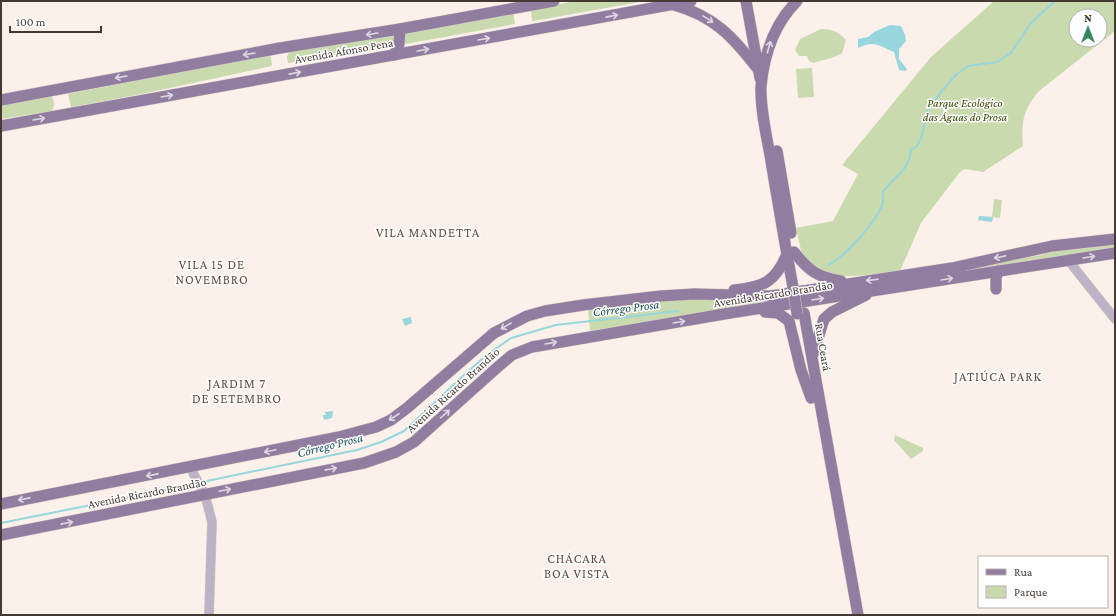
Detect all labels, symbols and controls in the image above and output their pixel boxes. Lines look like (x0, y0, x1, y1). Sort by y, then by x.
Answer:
scale bar (10, 8, 101, 34)
north arrow (1068, 8, 1108, 48)
one-way arrow (605, 12, 618, 20)
text: N (1084, 12, 1092, 24)
text: 100 m (16, 15, 46, 29)
one-way arrow (702, 16, 714, 24)
one-way arrow (366, 30, 379, 38)
street label: Avenida Afonso Pena (294, 35, 395, 67)
one-way arrow (477, 35, 490, 43)
one-way arrow (766, 40, 773, 53)
one-way arrow (416, 45, 429, 53)
one-way arrow (243, 50, 256, 58)
one-way arrow (288, 69, 301, 77)
one-way arrow (115, 73, 128, 81)
one-way arrow (160, 91, 173, 99)
park label: Parque Ecológico das Águas do Prosa (923, 96, 1008, 124)
one-way arrow (33, 115, 46, 123)
district label: VILA MANDETTA (376, 225, 480, 240)
one-way arrow (1082, 253, 1095, 261)
one-way arrow (994, 254, 1007, 262)
district label: VILA 15 DE NOVEMBRO (175, 257, 249, 287)
one-way arrow (940, 275, 953, 283)
one-way arrow (866, 276, 879, 283)
street label: Avenida Ricardo Brandão (713, 278, 834, 310)
one-way arrow (811, 295, 824, 303)
water label: Córrego Prosa (592, 296, 660, 320)
one-way arrow (672, 318, 685, 326)
street label: Rua Ceará (812, 322, 834, 372)
one-way arrow (500, 323, 512, 331)
one-way arrow (544, 339, 557, 347)
street label: Avenida Ricardo Brandão (404, 345, 502, 435)
district label: JATIÚCA PARK (953, 369, 1042, 384)
district label: JARDIM 7 DE SETEMBRO (192, 376, 282, 406)
one-way arrow (440, 410, 451, 419)
one-way arrow (389, 413, 400, 421)
water label: Córrego Prosa (296, 430, 364, 460)
one-way arrow (263, 448, 276, 456)
one-way arrow (324, 465, 337, 473)
one-way arrow (146, 471, 159, 479)
street label: Avenida Ricardo Brandão (87, 475, 207, 511)
one-way arrow (218, 486, 231, 494)
one-way arrow (18, 495, 31, 503)
one-way arrow (60, 518, 73, 526)
district label: CHÁCARA BOA VISTA (544, 551, 610, 581)
legend (978, 556, 1108, 608)
text: Rua (1014, 565, 1033, 579)
text: Parque (1014, 585, 1047, 599)

